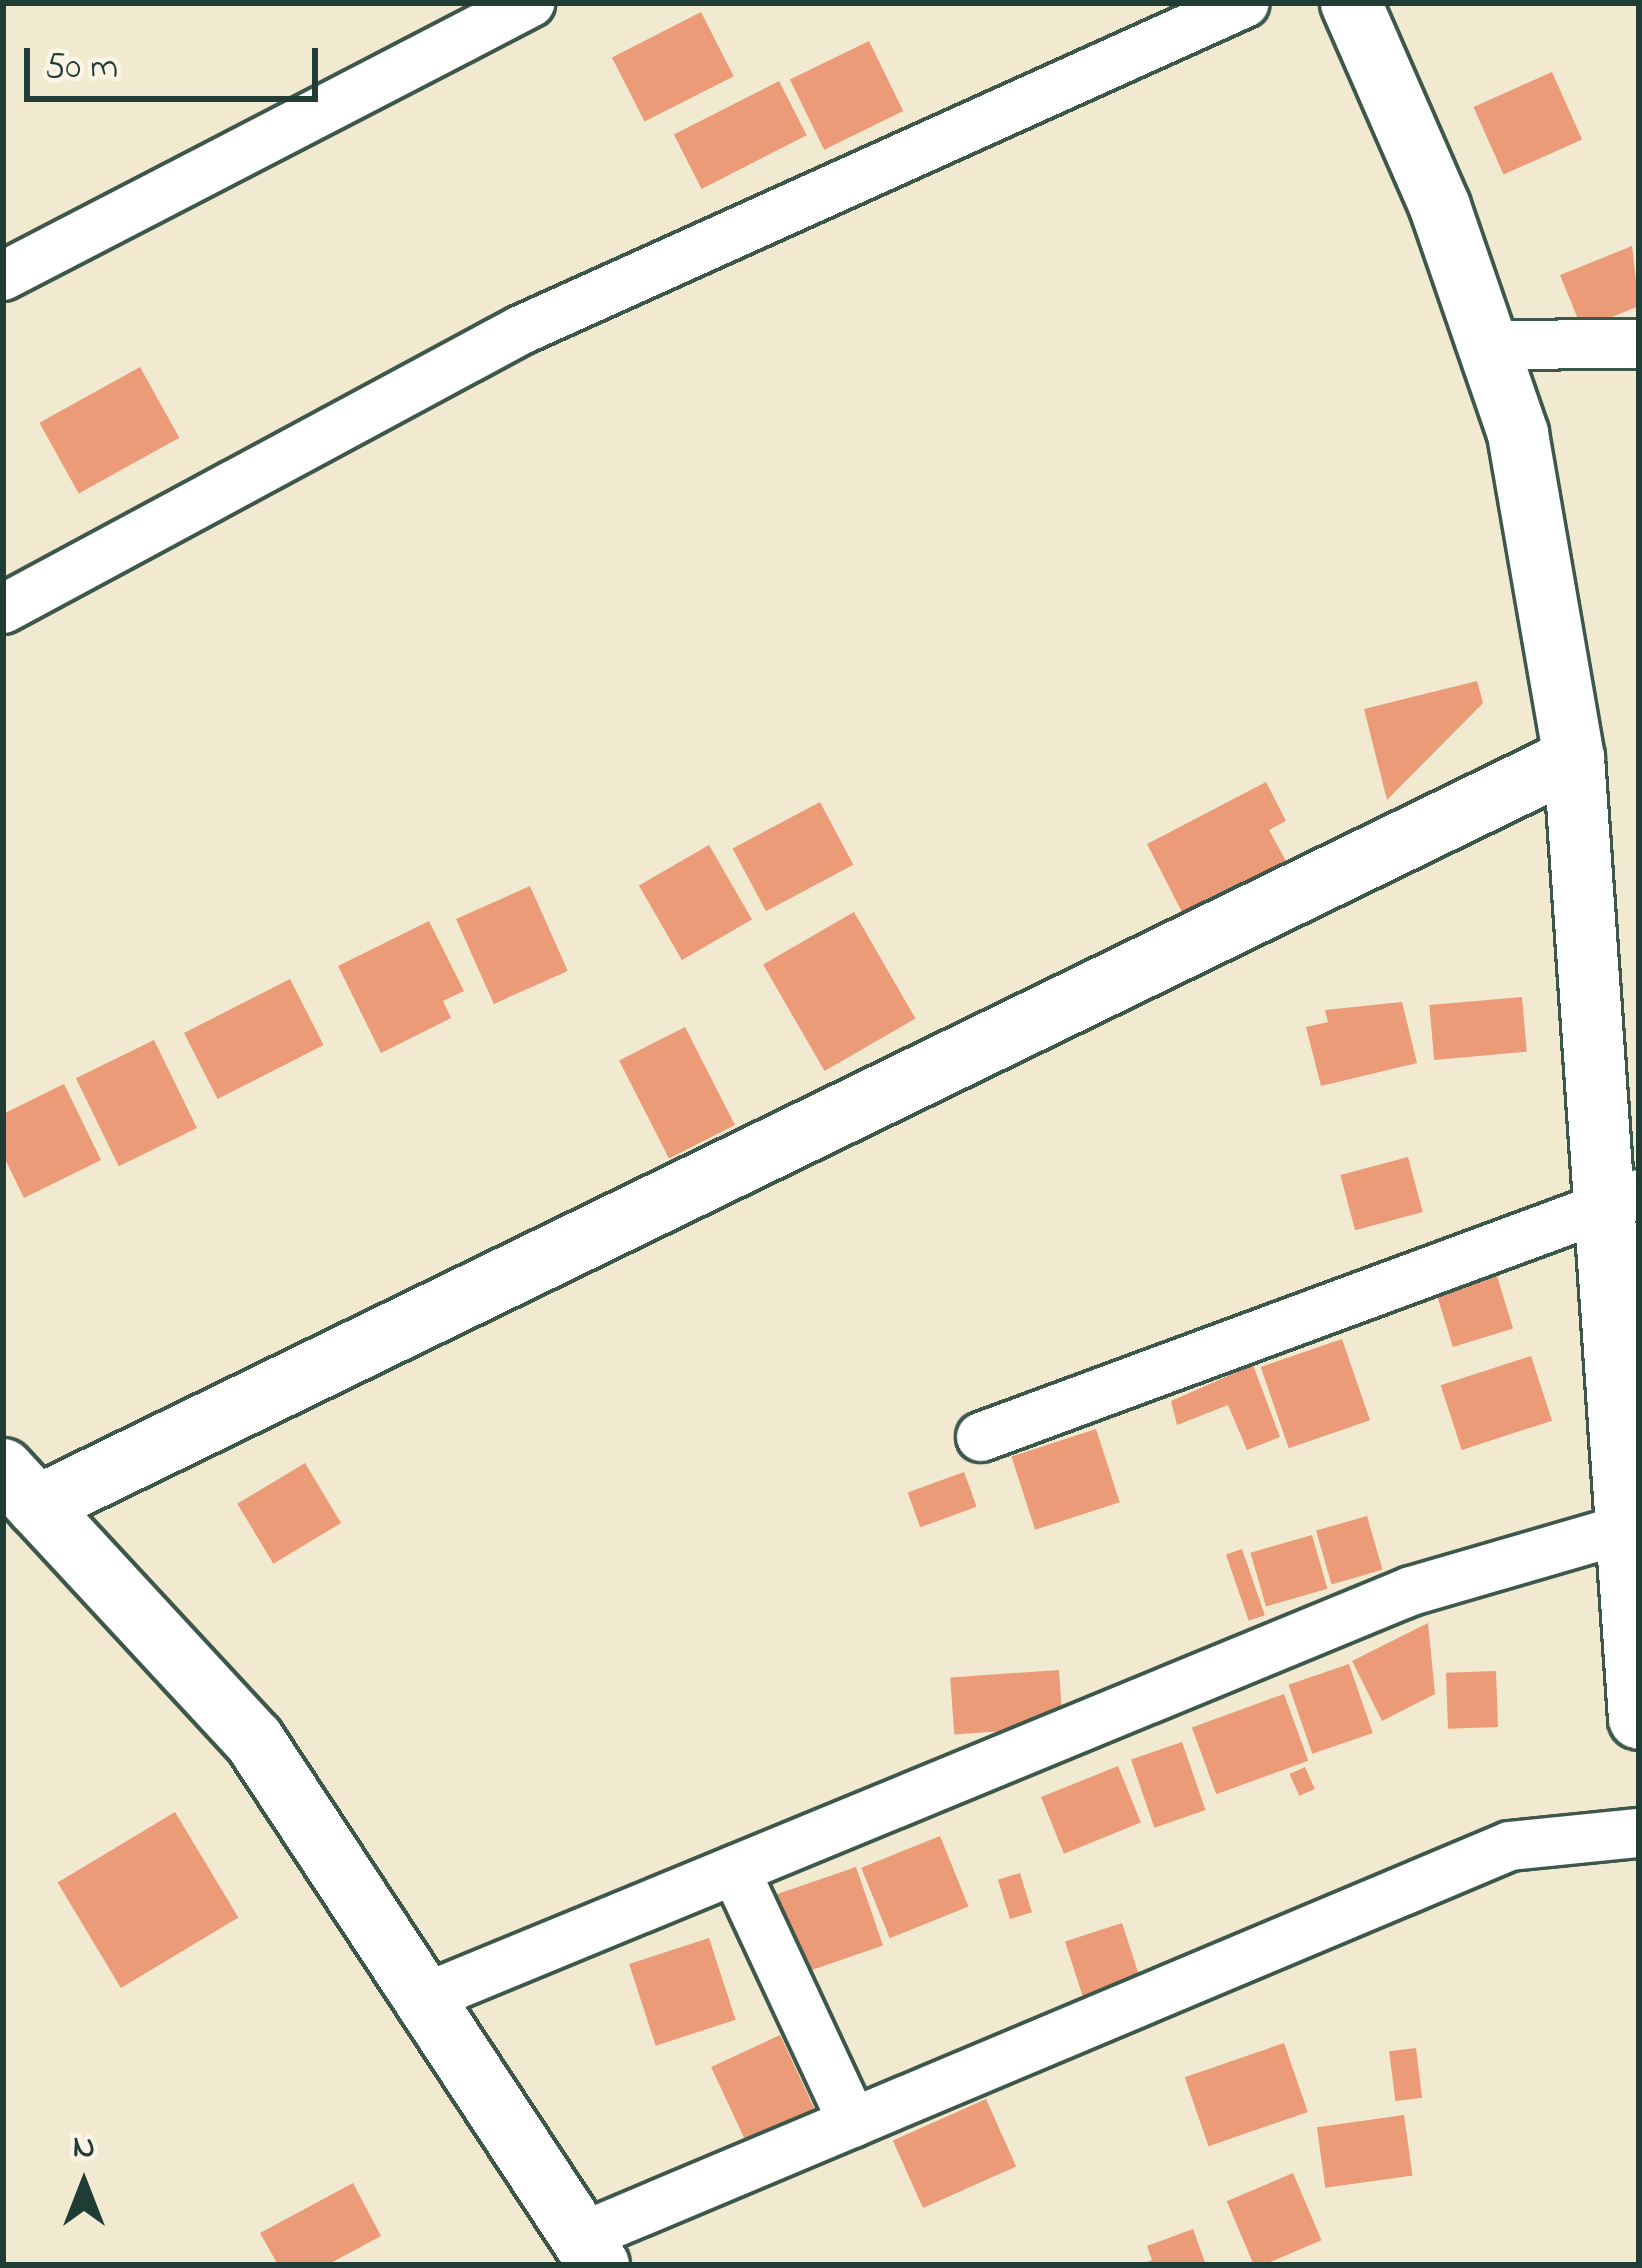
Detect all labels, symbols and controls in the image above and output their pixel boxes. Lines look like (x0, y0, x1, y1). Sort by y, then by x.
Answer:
scale bar (30, 24, 324, 98)
text: 50 m (45, 42, 118, 95)
north arrow (24, 2124, 144, 2244)
text: N (73, 2124, 95, 2172)

